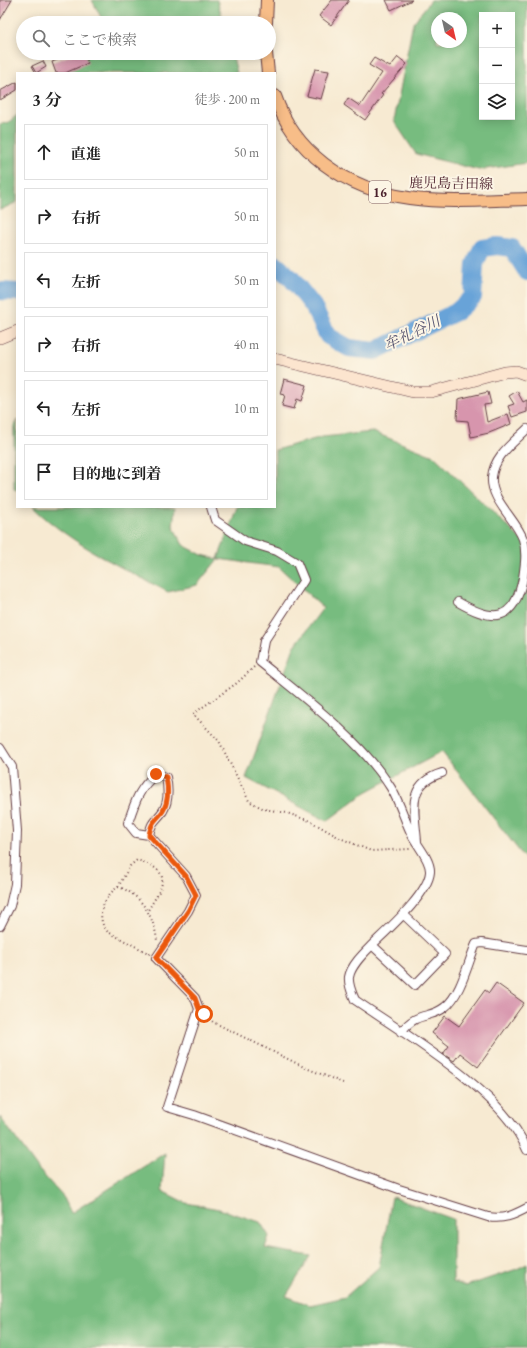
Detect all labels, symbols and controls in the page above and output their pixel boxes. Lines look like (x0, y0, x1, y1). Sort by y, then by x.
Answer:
north arrow (431, 12, 467, 48)
map controls (479, 12, 515, 120)
button: + (479, 12, 515, 48)
search box (16, 16, 276, 60)
icon: search (30, 27, 52, 49)
text: ここで検索 (62, 30, 137, 49)
button: − (479, 48, 515, 84)
button: layers (479, 84, 515, 120)
text: 3 分 (32, 89, 62, 111)
text: 徒歩 · 200 m (195, 91, 260, 108)
icon: ahead (33, 141, 55, 163)
text: 直進 (71, 144, 101, 163)
text: 50 m (234, 144, 259, 161)
street label: 鹿児島吉田線 (409, 173, 493, 193)
road number: 16 (369, 181, 391, 203)
icon: right (33, 205, 55, 227)
text: 右折 (71, 208, 101, 227)
text: 50 m (234, 208, 259, 225)
icon: left (33, 269, 55, 291)
text: 左折 (71, 272, 101, 291)
text: 50 m (234, 272, 259, 289)
water label: 牟礼谷川 (381, 310, 445, 354)
icon: right (33, 333, 55, 355)
text: 右折 (71, 336, 101, 355)
text: 40 m (234, 336, 259, 353)
icon: left (33, 397, 55, 419)
text: 左折 (71, 400, 101, 419)
text: 10 m (234, 400, 259, 417)
icon: arrive (33, 461, 55, 483)
text: 目的地に到着 (71, 464, 161, 483)
route end (147, 765, 165, 783)
route start (195, 1005, 213, 1023)

